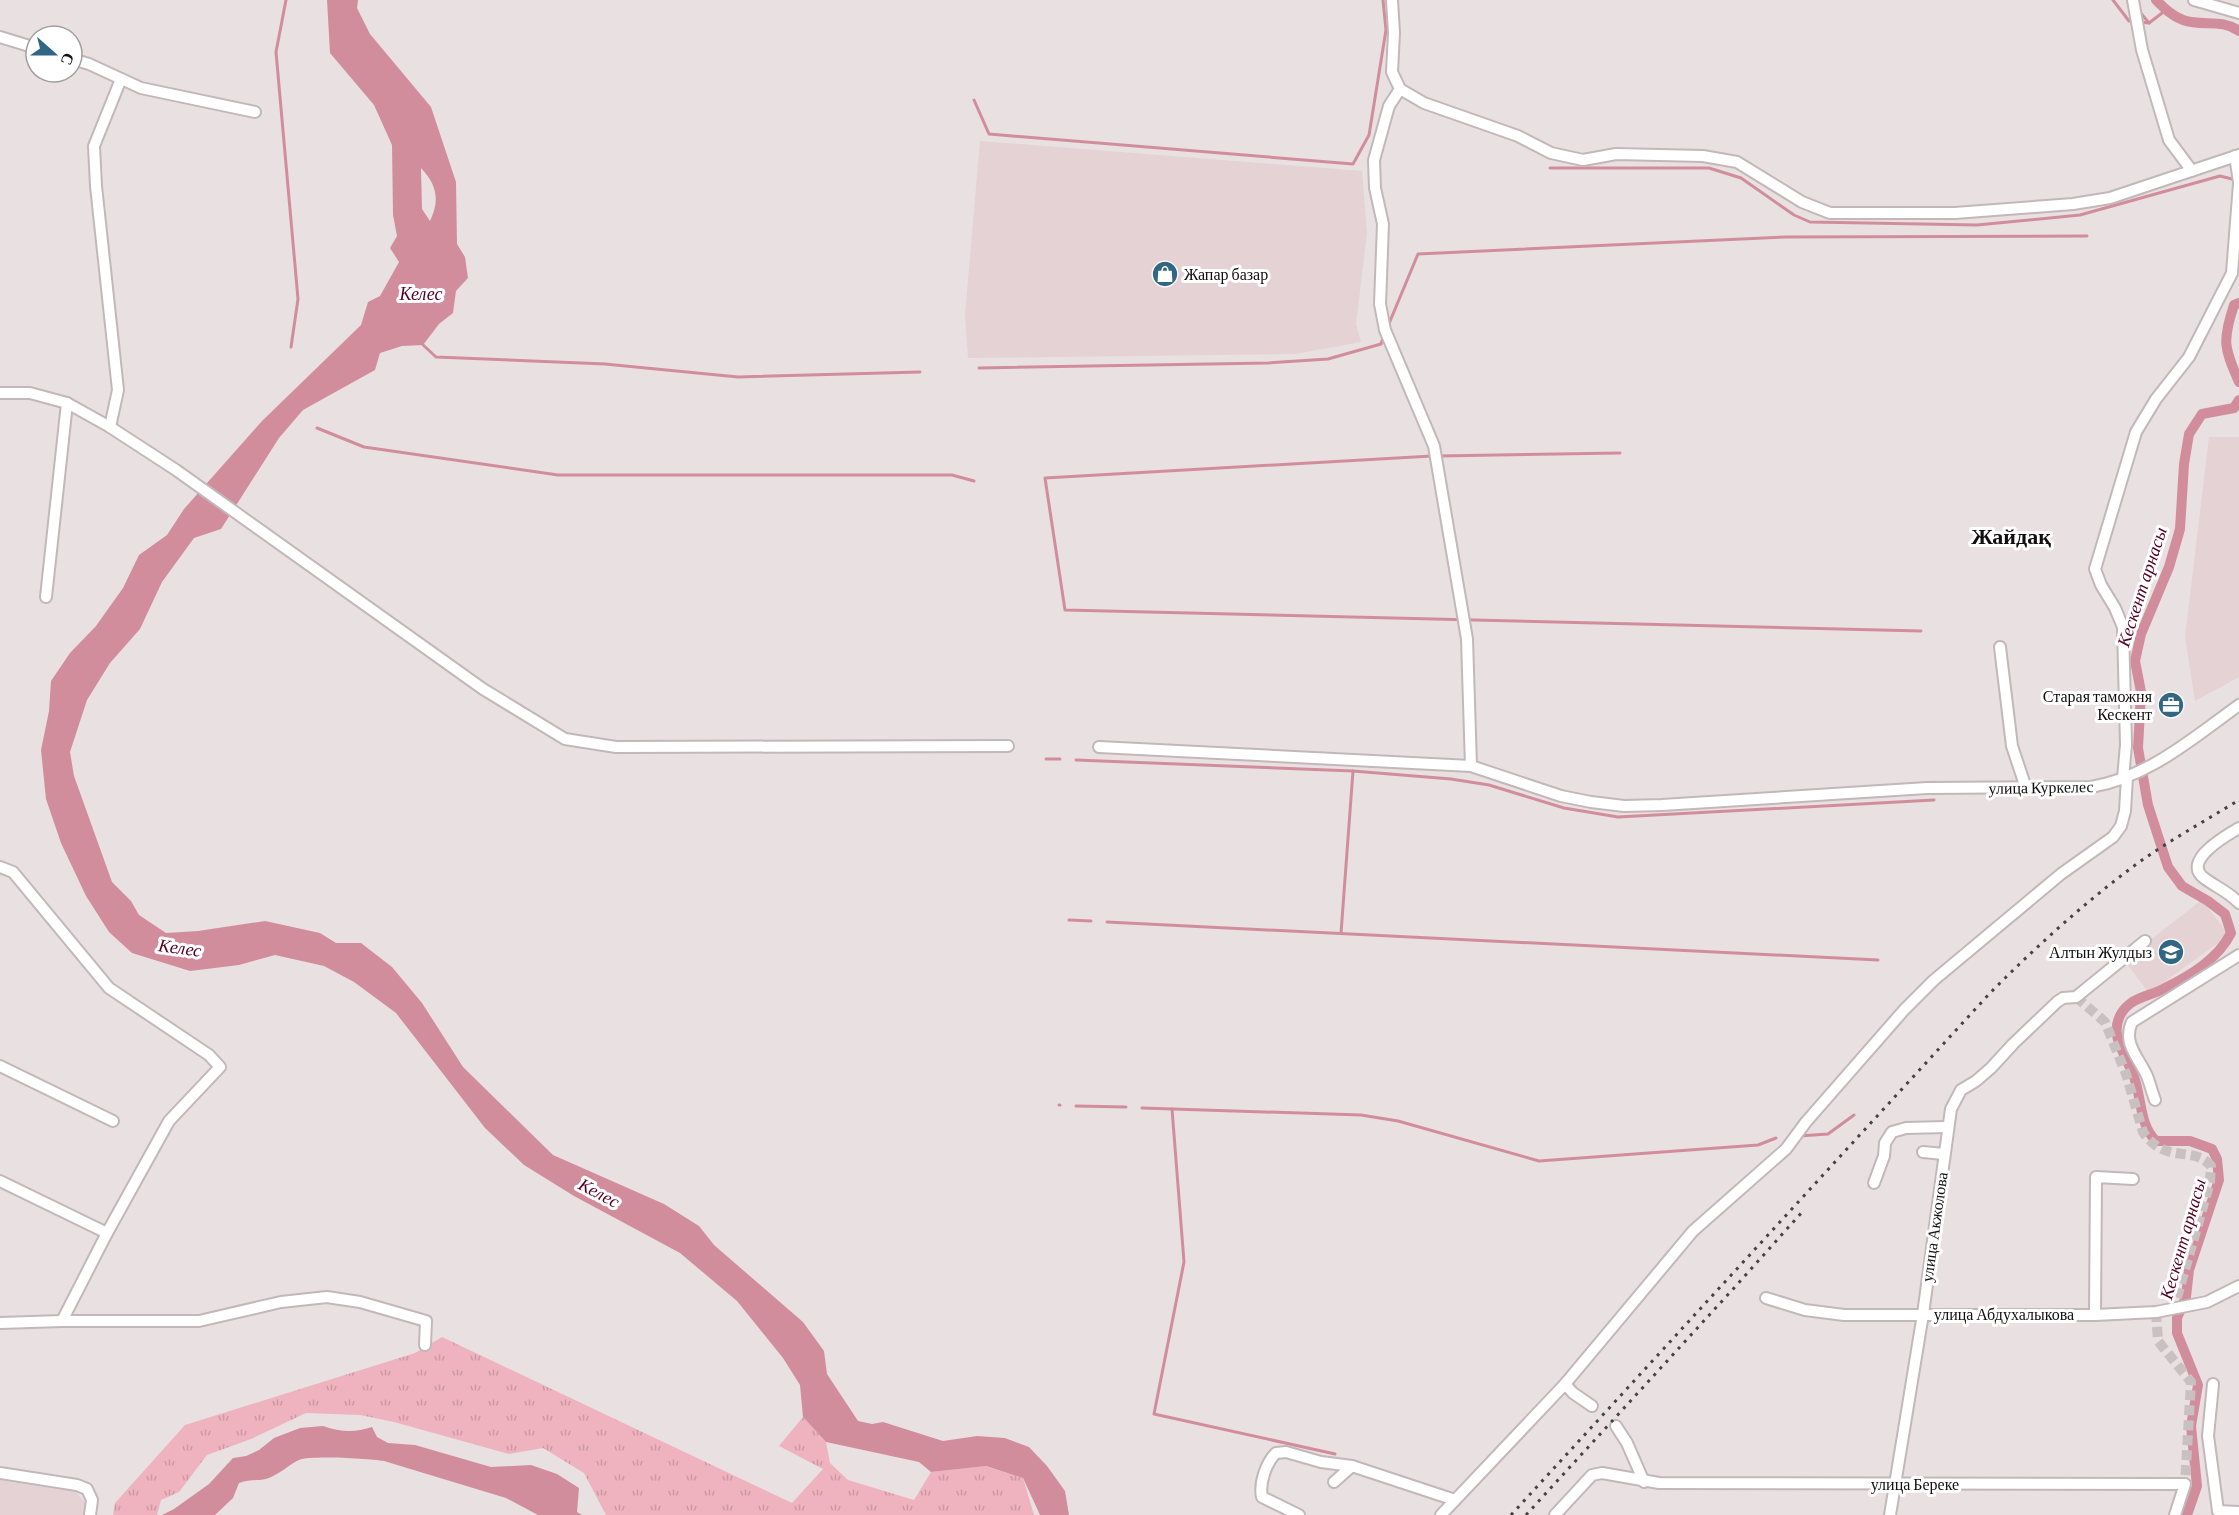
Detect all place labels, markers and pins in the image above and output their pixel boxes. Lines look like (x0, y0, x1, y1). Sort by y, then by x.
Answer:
shop icon: Жапар базар (1150, 259, 1180, 289)
place label: Жапар базар (1184, 266, 1268, 284)
place label: Старая таможня Кескент (2043, 688, 2153, 723)
office icon: Старая таможня Кескент (2156, 690, 2186, 720)
school or university icon: Алтын Жулдыз (2156, 937, 2186, 967)
place label: Алтын Жулдыз (2049, 944, 2152, 962)

